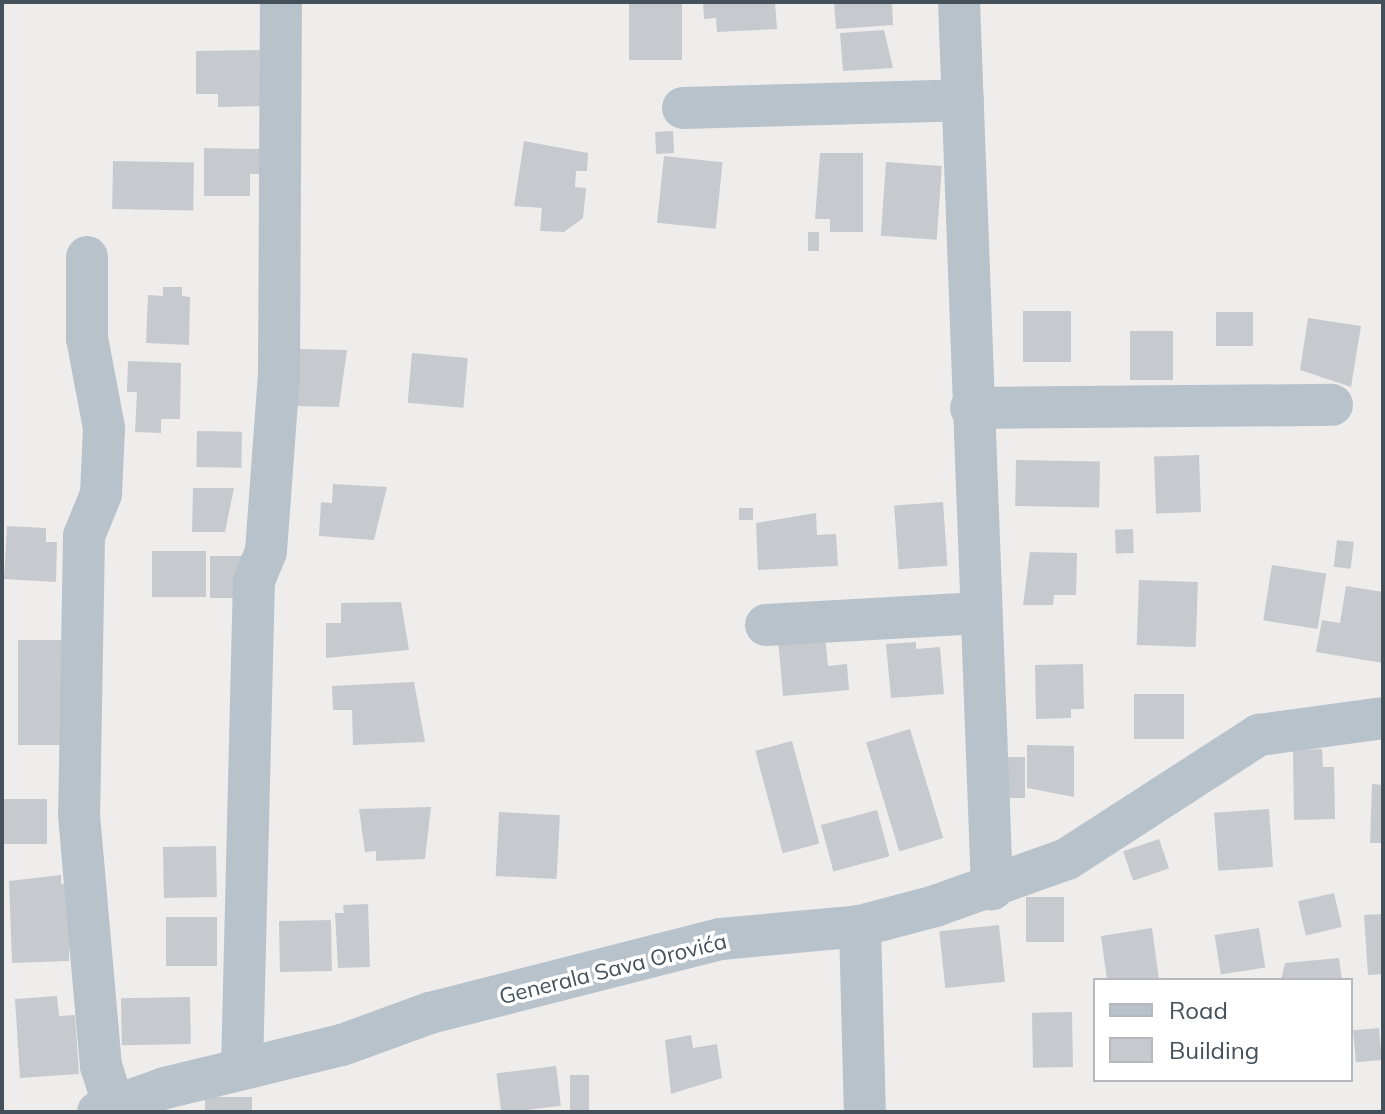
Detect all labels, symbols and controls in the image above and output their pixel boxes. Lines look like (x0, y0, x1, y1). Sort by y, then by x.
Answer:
street label: Generala Sava Orovića (497, 928, 729, 1010)
legend (1093, 978, 1353, 1082)
text: Road (1169, 995, 1228, 1025)
text: Building (1169, 1035, 1259, 1065)

